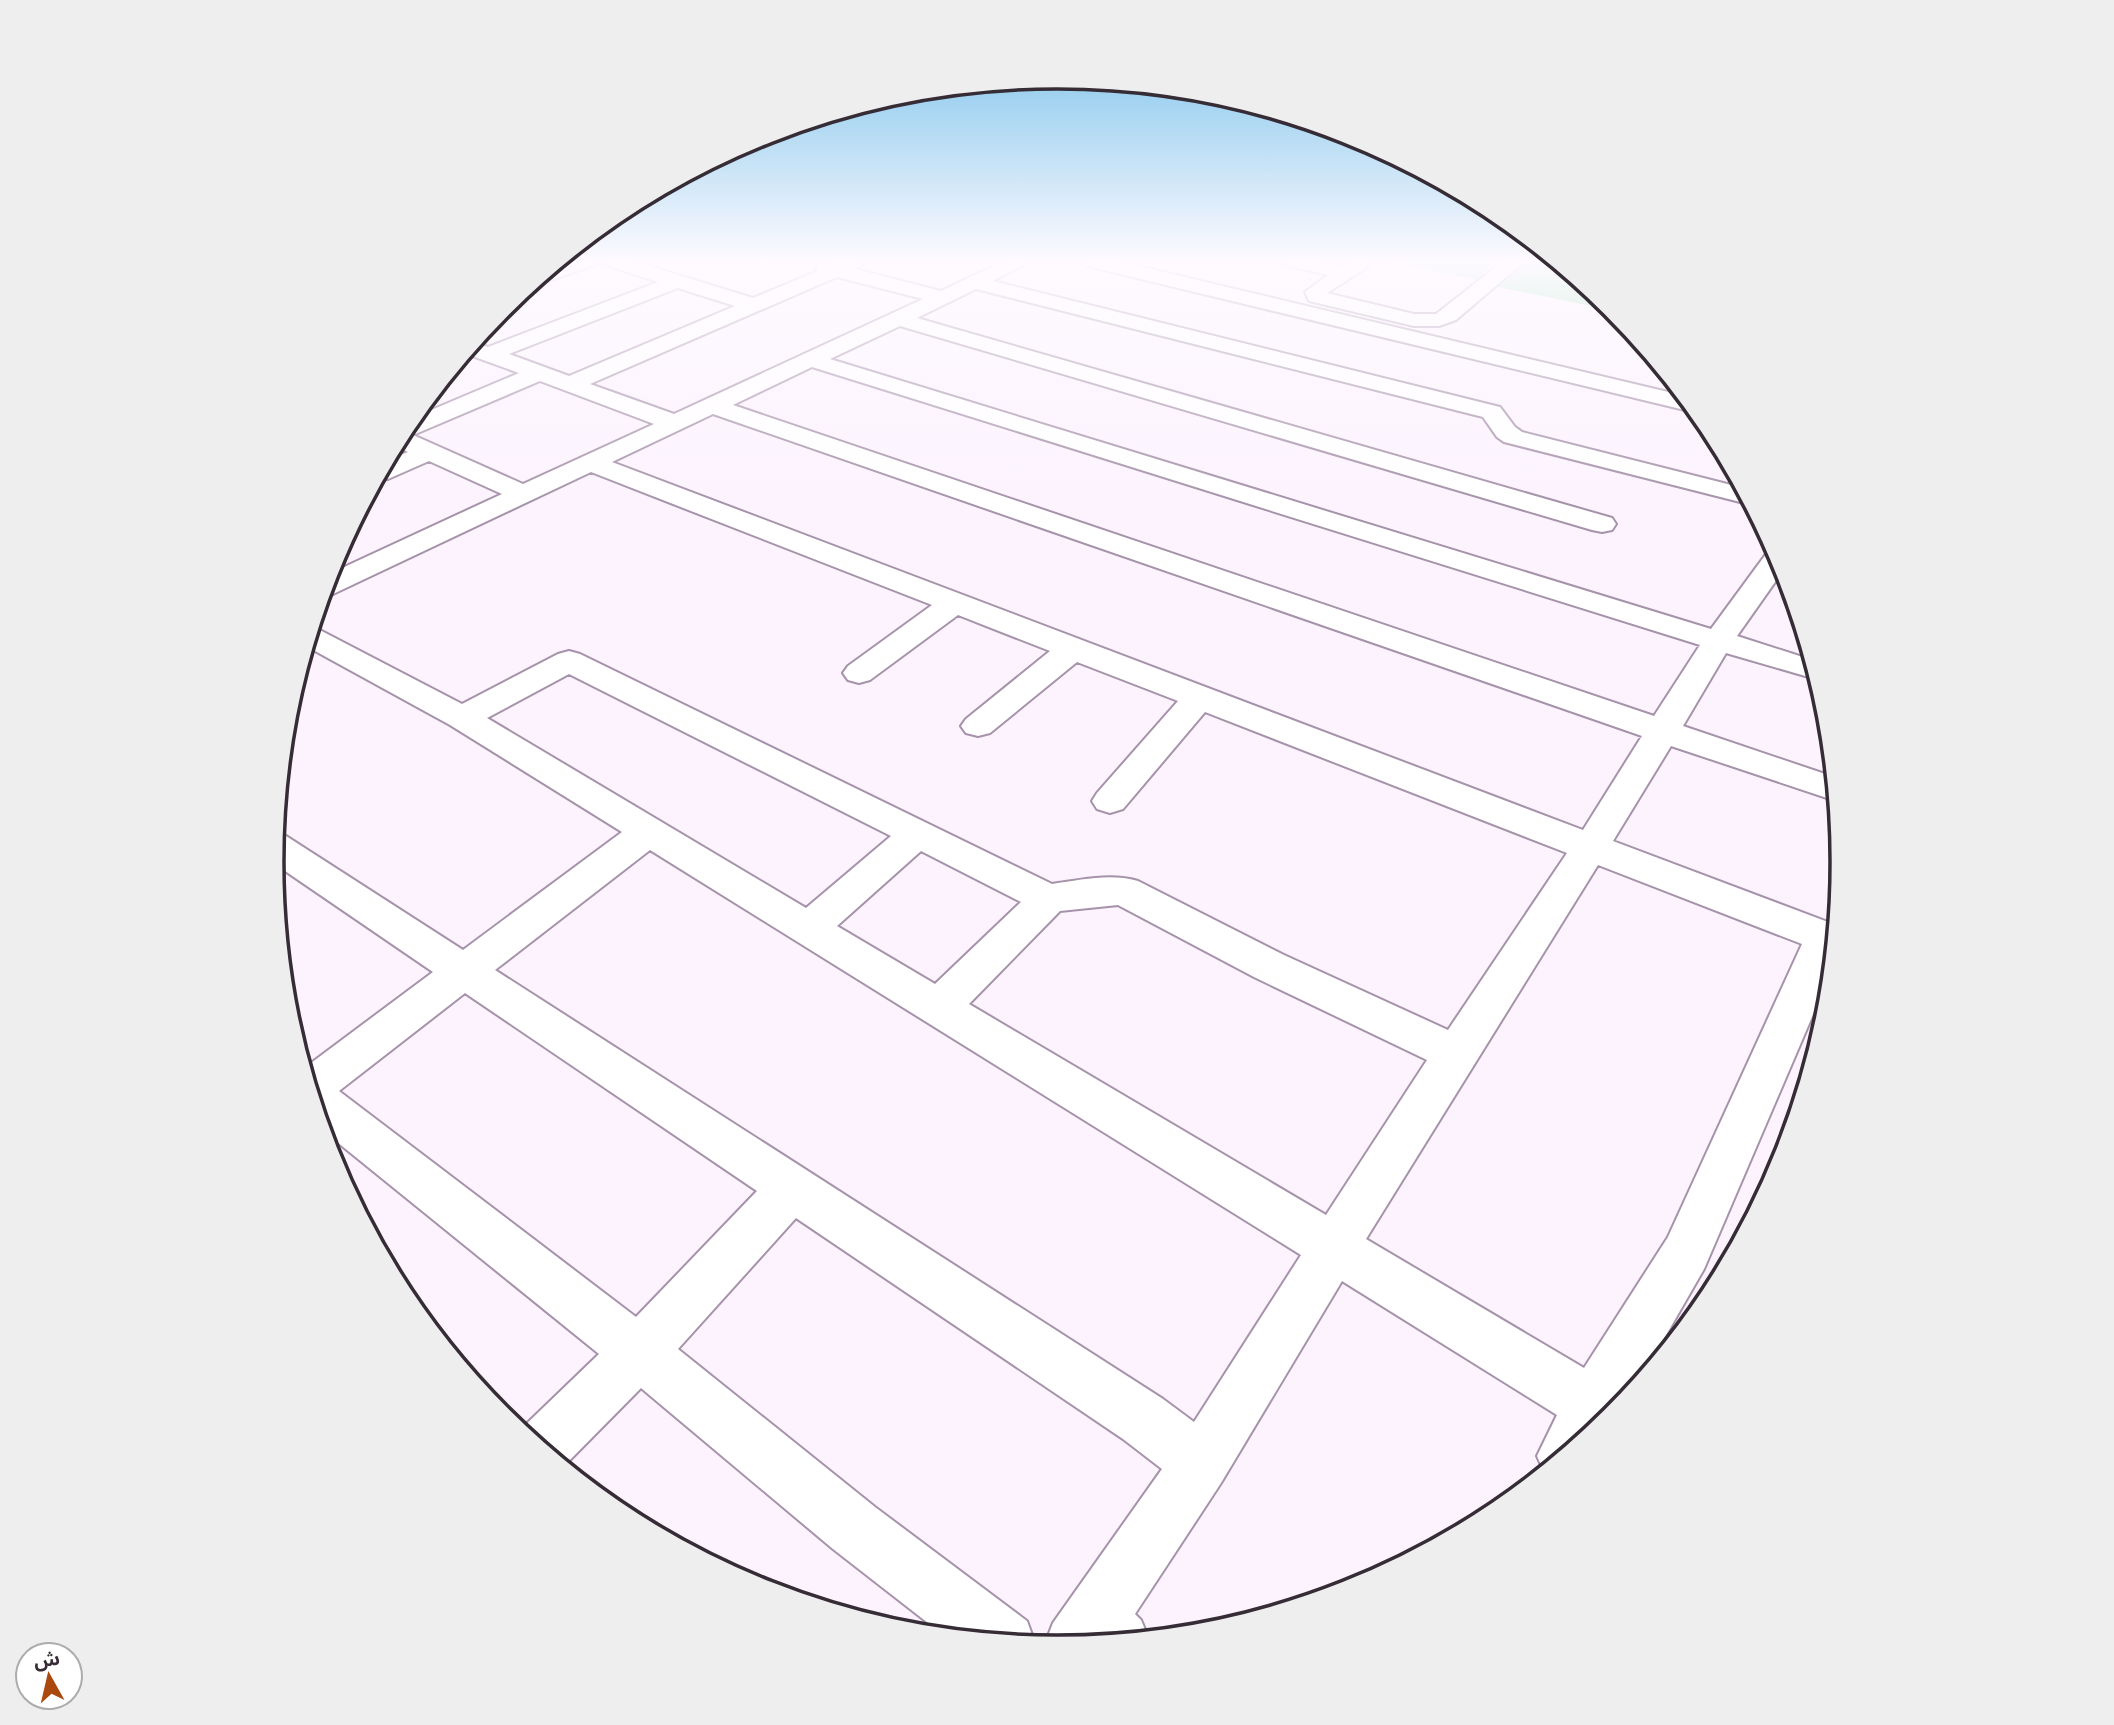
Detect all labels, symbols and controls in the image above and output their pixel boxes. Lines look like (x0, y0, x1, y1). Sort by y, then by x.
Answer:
north arrow (14, 1641, 84, 1711)
text: ش (32, 1646, 61, 1673)

